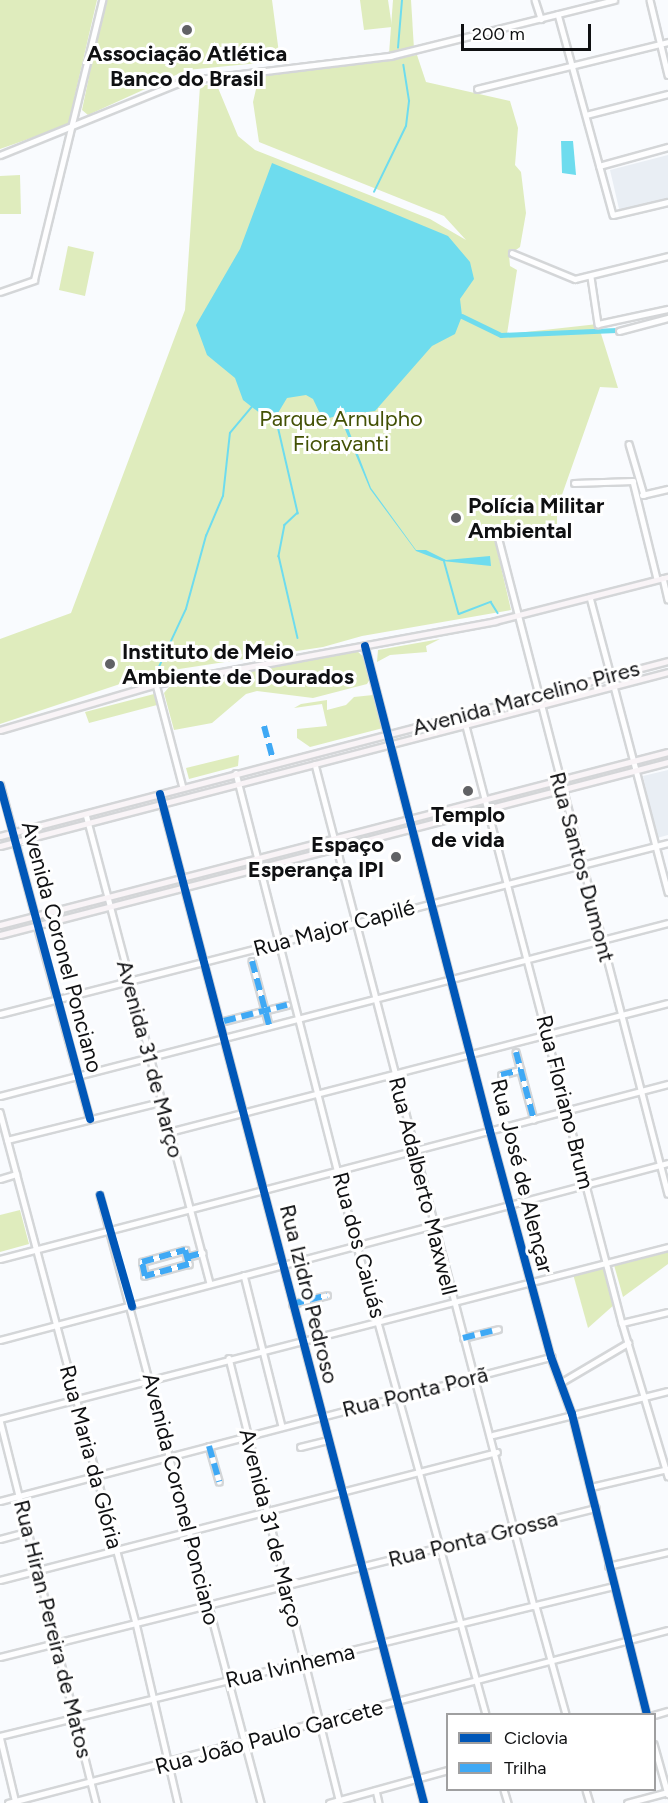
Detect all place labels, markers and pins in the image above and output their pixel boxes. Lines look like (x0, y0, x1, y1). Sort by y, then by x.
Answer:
marker: Associação Atlética Banco do Brasil (180, 23, 194, 37)
place label: Associação Atlética Banco do Brasil (87, 40, 287, 92)
place label: Polícia Militar Ambiental (468, 492, 604, 544)
marker: Polícia Militar Ambiental (449, 511, 463, 525)
place label: Instituto de Meio Ambiente de Dourados (122, 638, 354, 690)
marker: Instituto de Meio Ambiente de Dourados (103, 657, 117, 671)
marker: Templo de vida (461, 784, 475, 798)
place label: Templo de vida (431, 801, 505, 852)
place label: Espaço Esperança IPI (248, 831, 384, 882)
marker: Espaço Esperança IPI (389, 850, 403, 864)

